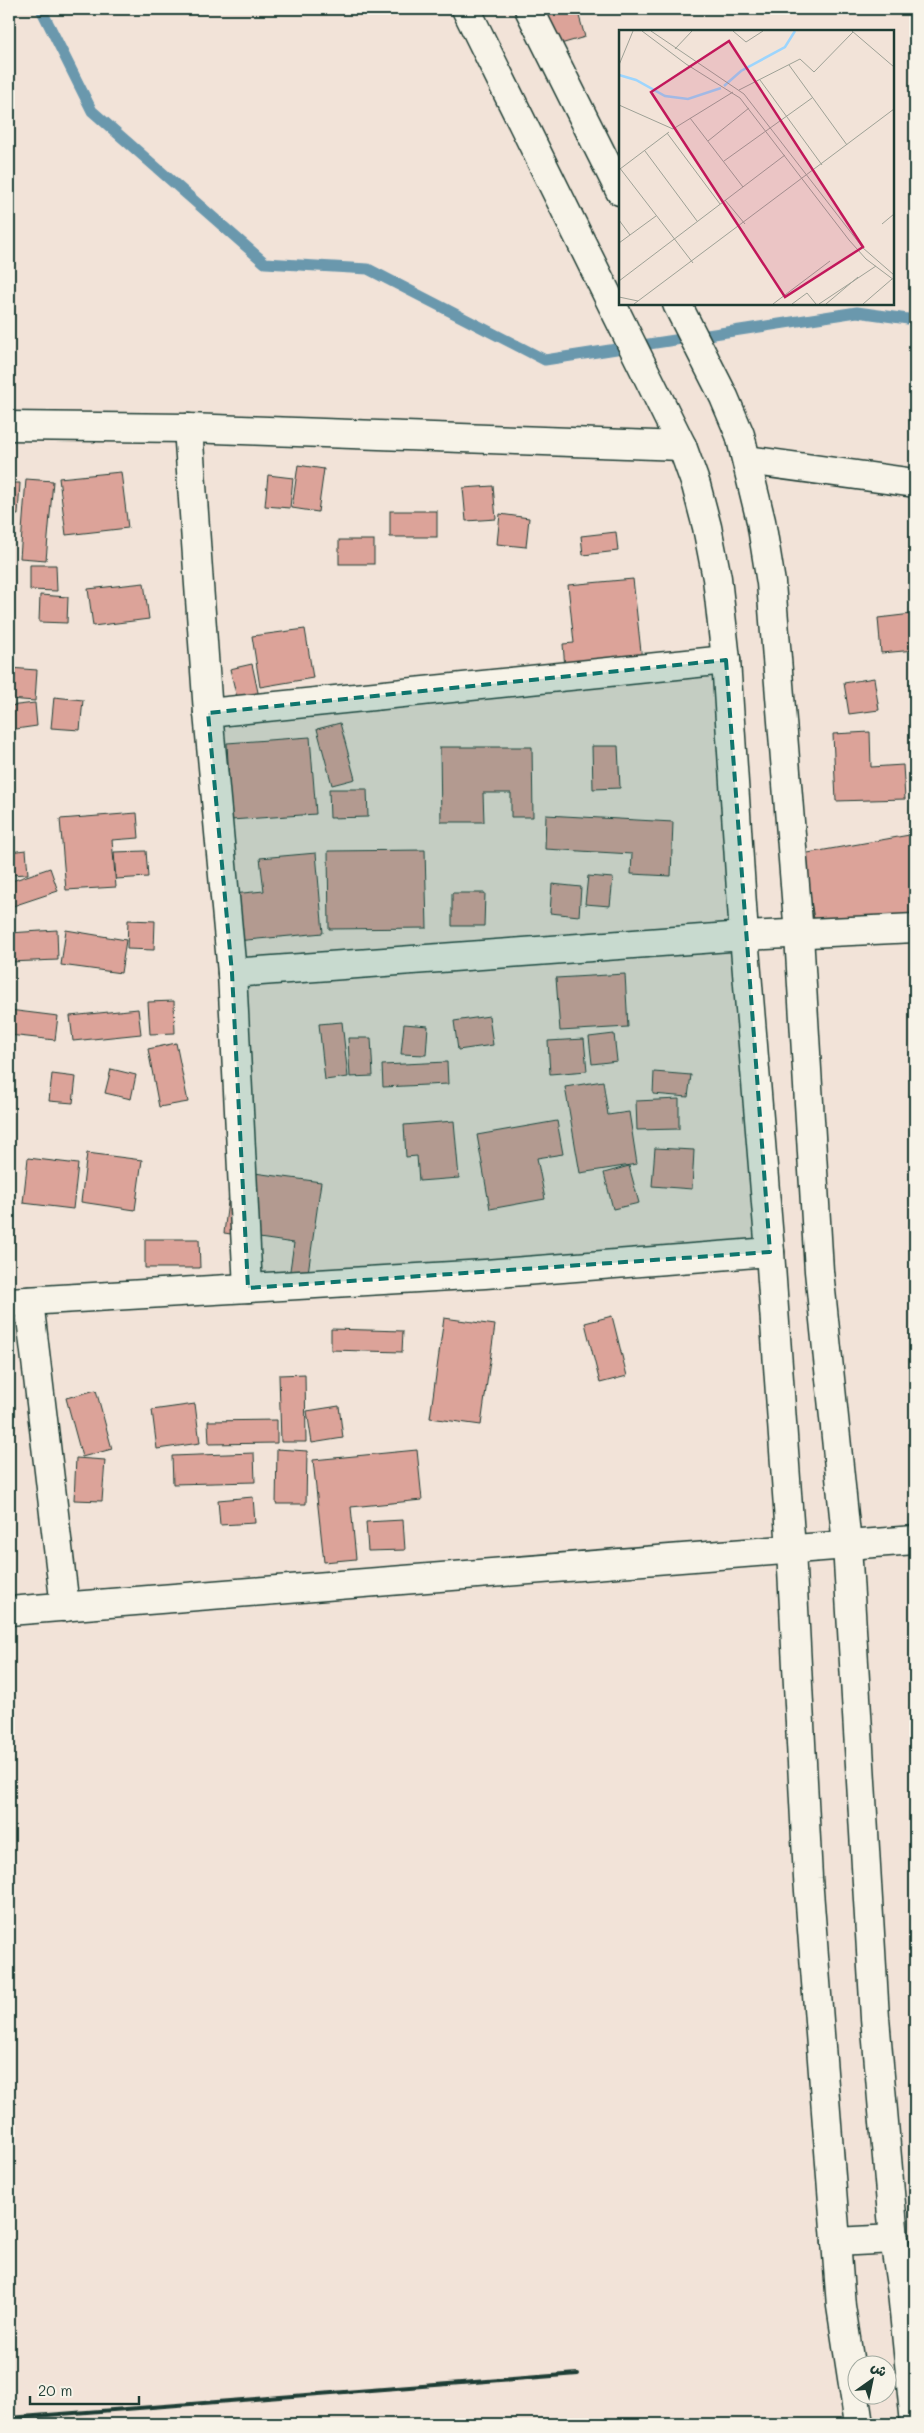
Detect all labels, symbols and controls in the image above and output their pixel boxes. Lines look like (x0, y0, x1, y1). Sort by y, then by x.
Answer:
inset map (619, 30, 894, 305)
north arrow (846, 2356, 896, 2406)
text: ش (868, 2357, 891, 2381)
scale bar (30, 2373, 139, 2405)
text: 20 m (38, 2380, 72, 2400)

